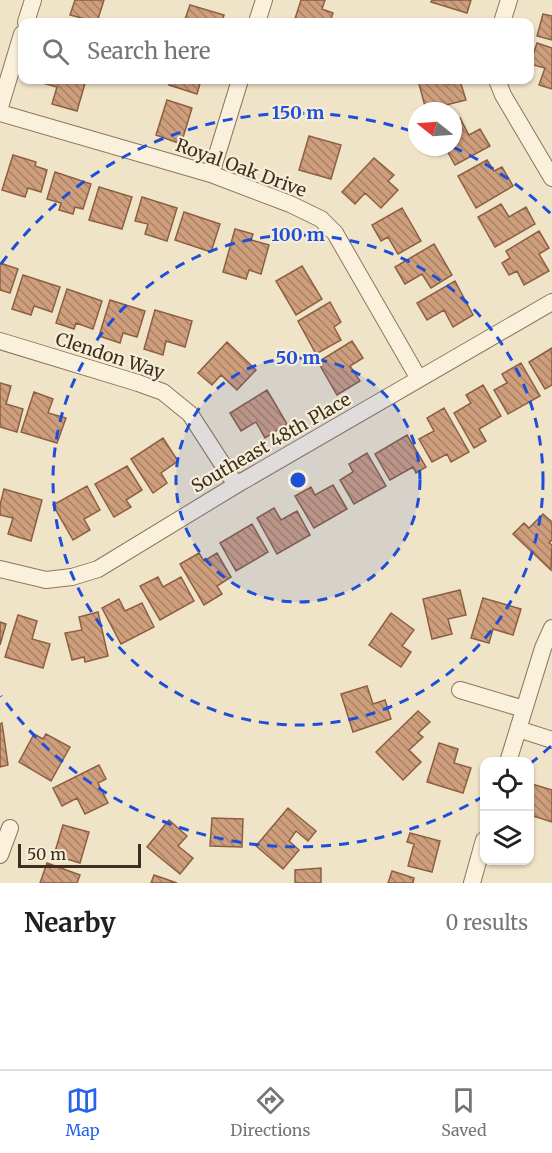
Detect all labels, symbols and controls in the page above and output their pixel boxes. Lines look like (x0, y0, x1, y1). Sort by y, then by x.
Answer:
search box (18, 18, 534, 84)
icon: search (39, 35, 72, 68)
text: Search here (87, 37, 210, 65)
text: 150 m (272, 101, 324, 124)
north arrow (408, 102, 462, 156)
street label: Royal Oak Drive (173, 133, 310, 202)
text: 100 m (271, 223, 325, 246)
street label: Clendon Way (53, 327, 168, 384)
text: 50 m (276, 346, 320, 369)
street label: Southeast 48th Place (187, 388, 355, 498)
centre of rings (288, 470, 308, 490)
map controls (480, 757, 534, 865)
button: locate (480, 757, 534, 811)
button: layers (480, 811, 534, 865)
scale bar (18, 841, 141, 868)
text: 50 m (27, 844, 66, 864)
text: Nearby (24, 906, 116, 939)
text: 0 results (445, 910, 528, 935)
tab: Map (65, 1084, 100, 1140)
tab: Directions (230, 1084, 310, 1140)
tab: Saved (441, 1084, 487, 1140)

